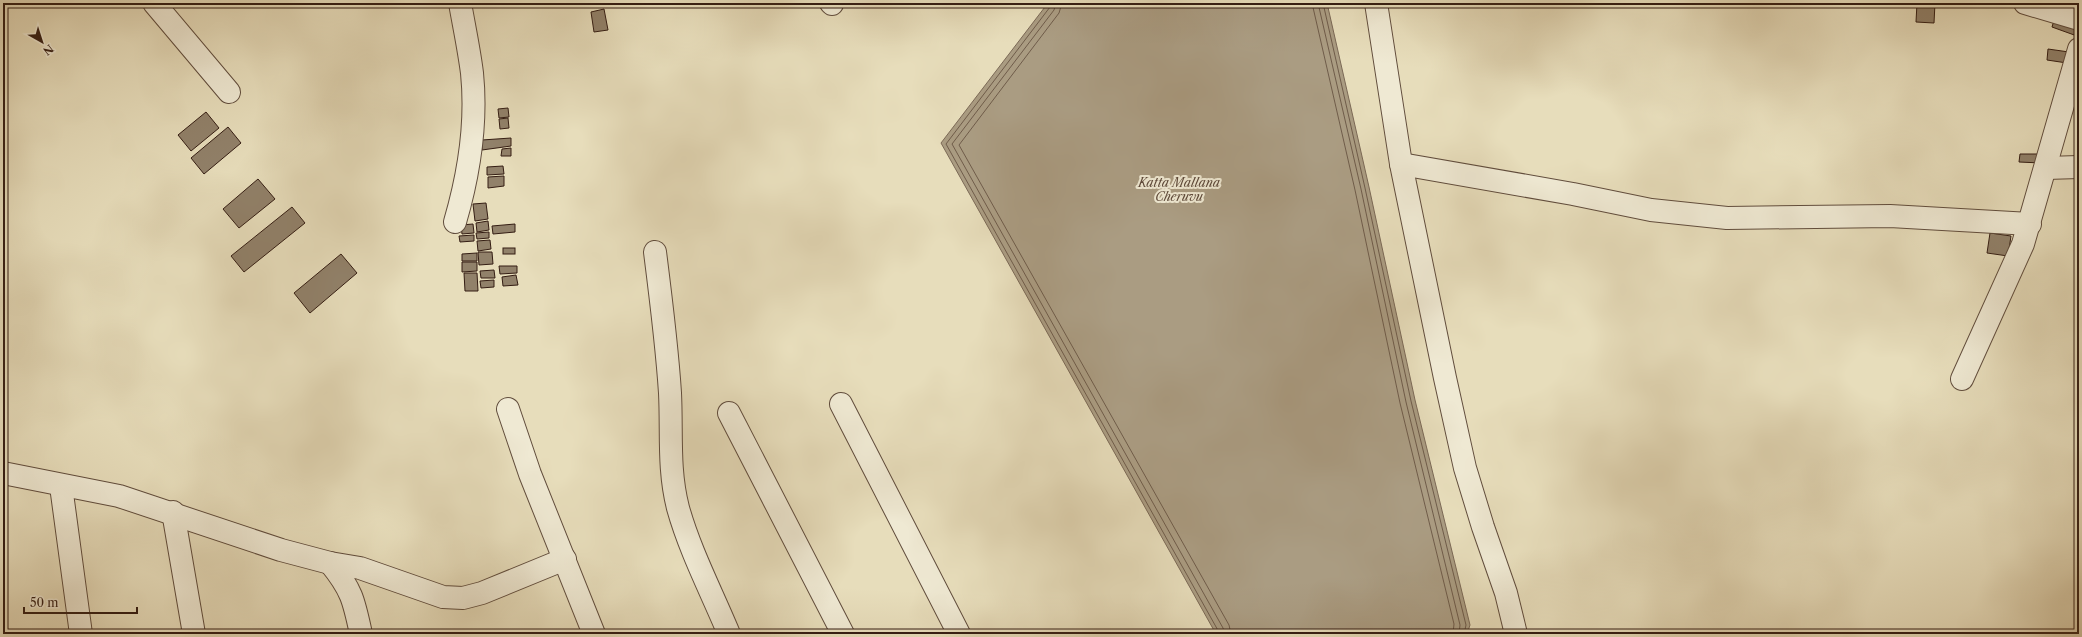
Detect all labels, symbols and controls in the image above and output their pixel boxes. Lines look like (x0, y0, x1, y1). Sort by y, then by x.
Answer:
north arrow (22, 22, 62, 62)
text: N (40, 41, 56, 58)
water label: Katta Mallana Cheruvu (1137, 175, 1220, 204)
scale bar (24, 589, 137, 615)
text: 50 m (30, 595, 59, 610)

